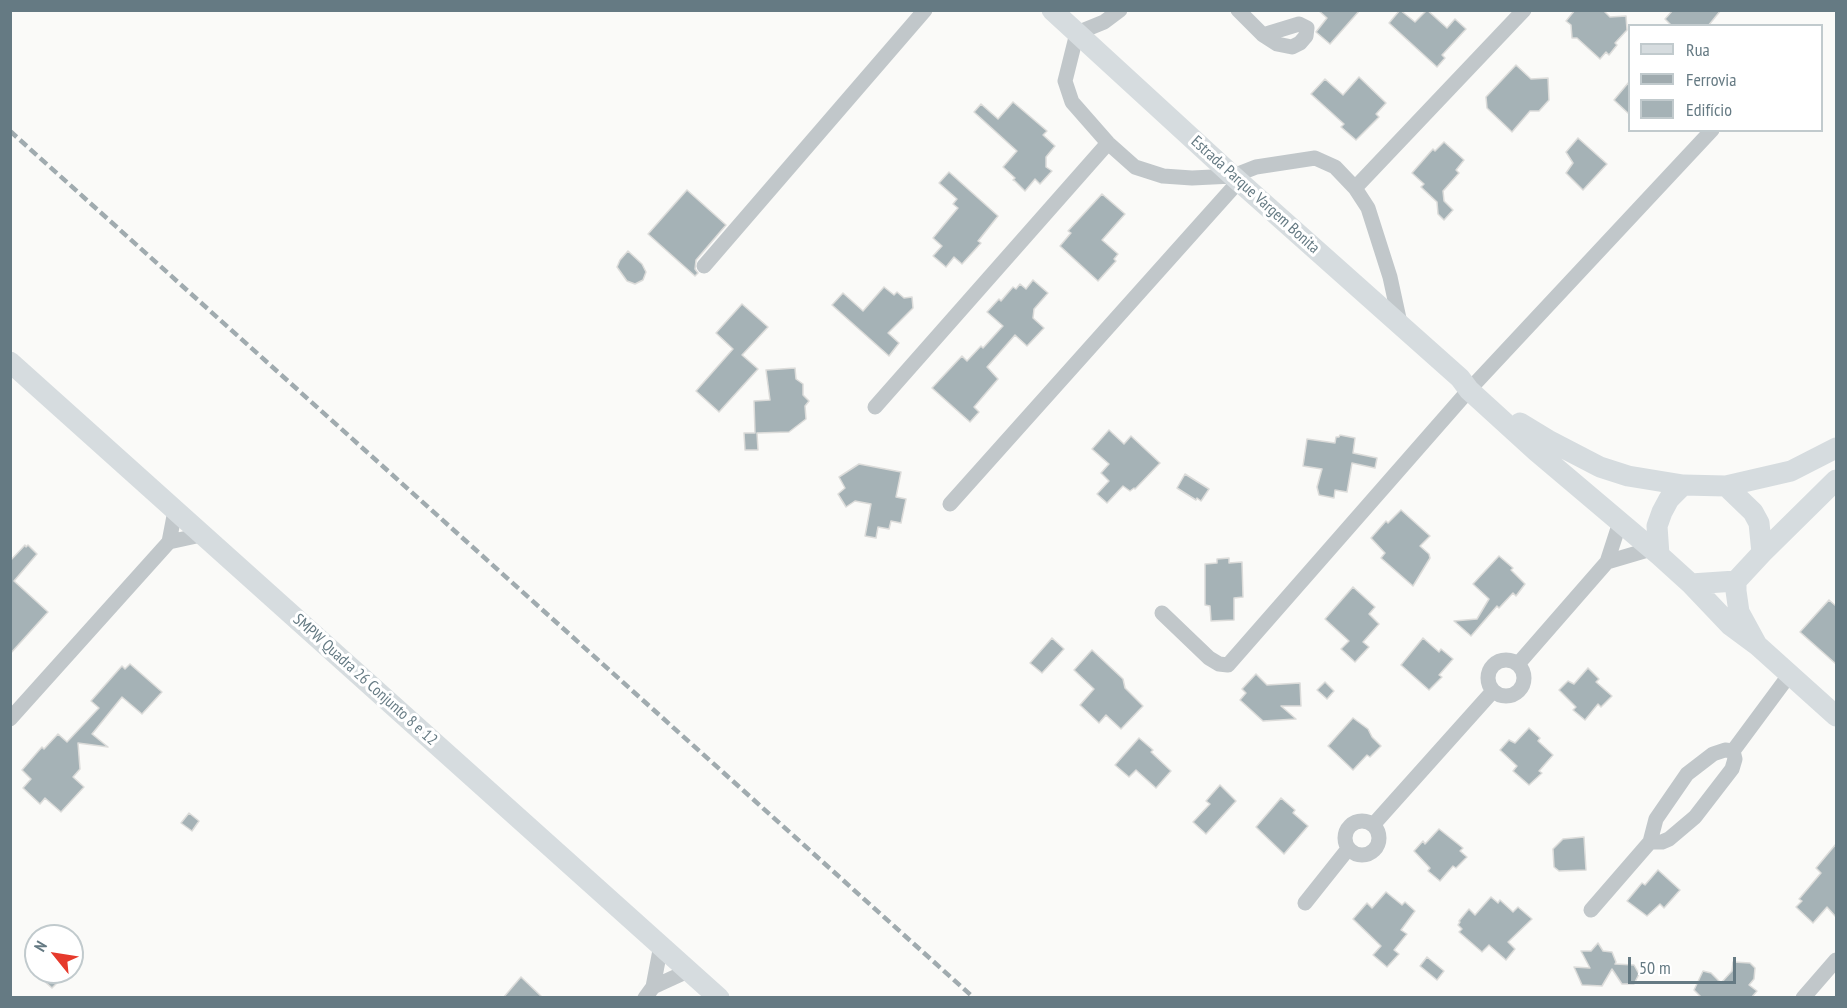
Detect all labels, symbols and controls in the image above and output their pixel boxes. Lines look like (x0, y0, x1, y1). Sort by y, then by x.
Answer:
legend (1628, 24, 1823, 132)
text: Rua (1686, 38, 1710, 61)
text: Ferrovia (1686, 68, 1736, 91)
text: Edifício (1686, 98, 1732, 121)
street label: Estrada Parque Vargem Bonita (1187, 132, 1323, 258)
street label: SMPW Quadra 26 Conjunto 8 e 12 (289, 610, 441, 750)
north arrow (24, 924, 84, 984)
text: N (29, 937, 51, 955)
scale bar (1631, 945, 1739, 983)
text: 50 m (1639, 956, 1671, 979)

